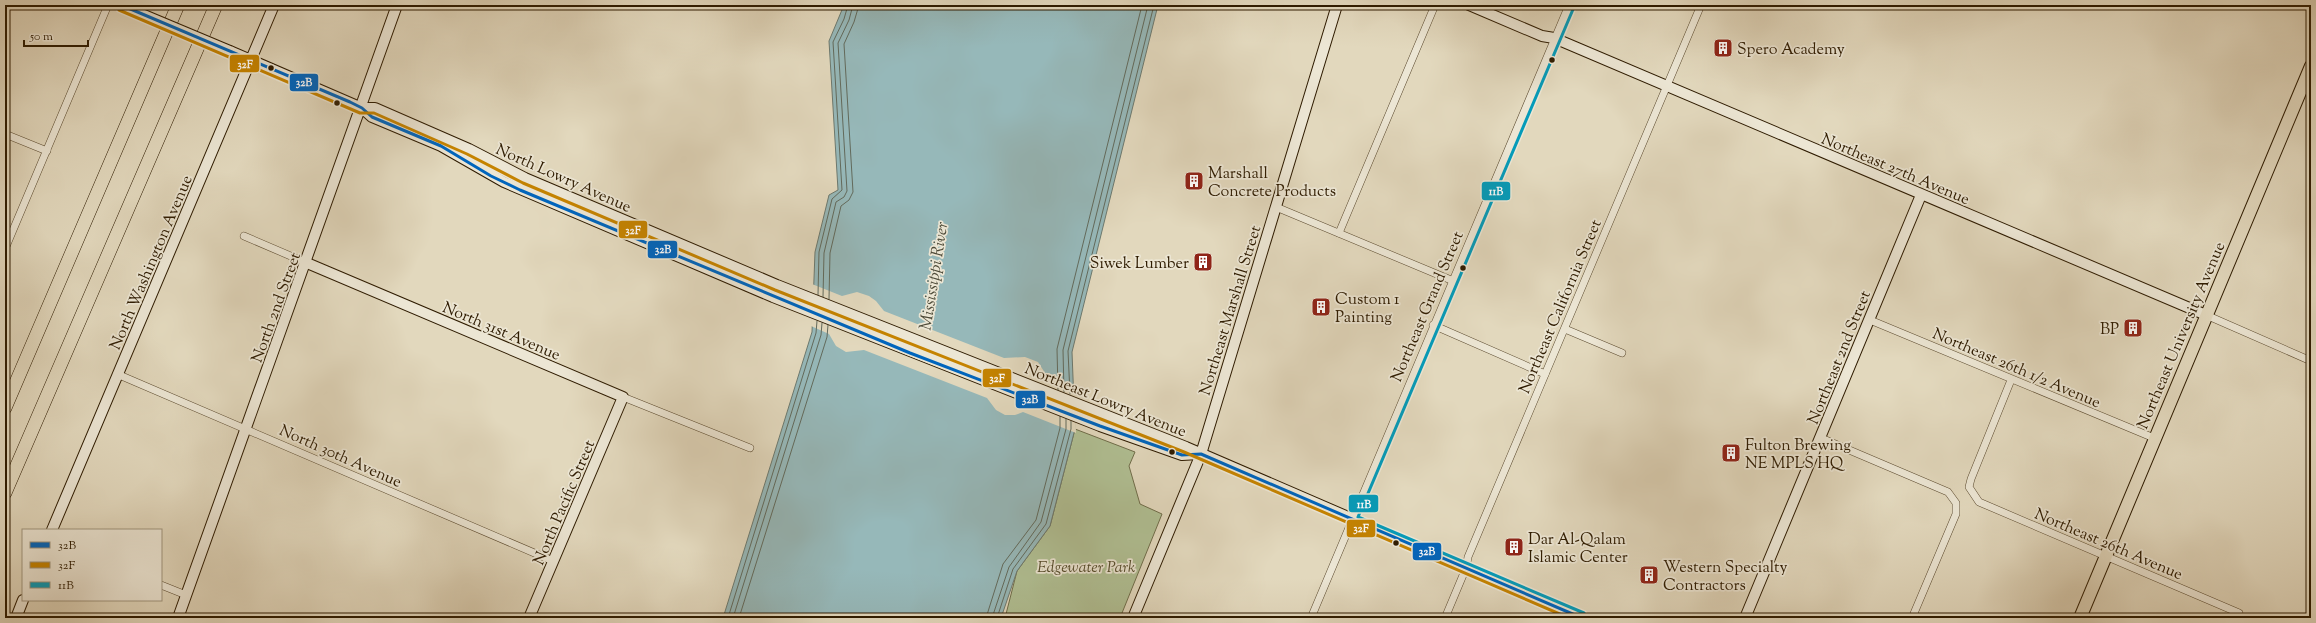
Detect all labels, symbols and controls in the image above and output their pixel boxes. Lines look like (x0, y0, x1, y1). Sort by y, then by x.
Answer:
scale bar (24, 22, 88, 48)
text: 50 m (29, 28, 53, 46)
building icon: Spero Academy (1712, 37, 1734, 59)
place label: Spero Academy (1737, 39, 1845, 62)
line badge: 32F (229, 54, 260, 73)
unlabelled marker (1547, 55, 1557, 65)
text: 32F (237, 57, 254, 73)
unlabelled marker (266, 63, 276, 73)
line badge: 32B (289, 73, 319, 92)
text: 32B (296, 75, 312, 91)
unlabelled marker (332, 98, 342, 108)
street label: Northeast 27th Avenue (1817, 129, 1973, 212)
street label: North Lowry Avenue (491, 139, 634, 220)
place label: Marshall Concrete Products (1208, 163, 1336, 204)
building icon: Marshall Concrete Products (1183, 170, 1205, 192)
street label: North Washington Avenue (105, 172, 200, 354)
line badge: 11B (1481, 181, 1511, 201)
text: 11B (1488, 184, 1503, 200)
street label: Northeast California Street (1514, 216, 1609, 398)
line badge: 32F (618, 220, 648, 239)
water label: Mississippi River (915, 220, 955, 332)
street label: Northeast Marshall Street (1195, 222, 1268, 399)
text: 32F (625, 223, 642, 239)
street label: Northeast Grand Street (1386, 228, 1471, 386)
street label: Northeast University Avenue (2132, 239, 2232, 433)
line badge: 32B (647, 240, 678, 259)
text: 32B (655, 242, 671, 258)
street label: North 2nd Street (247, 249, 308, 366)
building icon: Siwek Lumber (1192, 251, 1214, 273)
place label: Siwek Lumber (1090, 253, 1189, 276)
unlabelled marker (1458, 263, 1468, 273)
street label: Northeast 2nd Street (1803, 287, 1878, 428)
place label: Custom 1 Painting (1335, 289, 1400, 330)
building icon: Custom 1 Painting (1310, 296, 1332, 318)
street label: North 31st Avenue (438, 297, 564, 368)
building icon: BP (2122, 317, 2144, 339)
place label: BP (2100, 319, 2119, 342)
street label: Northeast 26th 1/2 Avenue (1928, 323, 2104, 415)
street label: Northeast Lowry Avenue (1021, 358, 1189, 444)
line badge: 32F (982, 368, 1012, 388)
text: 32F (989, 371, 1006, 387)
line badge: 32B (1015, 390, 1046, 409)
text: 32B (1022, 392, 1038, 408)
street label: North 30th Avenue (275, 420, 405, 495)
place label: Fulton Brewing NE MPLS HQ (1745, 435, 1851, 476)
street label: North Pacific Street (529, 436, 602, 569)
building icon: Fulton Brewing NE MPLS HQ (1720, 442, 1742, 464)
unlabelled marker (1167, 447, 1177, 457)
line badge: 11B (1348, 494, 1379, 513)
text: 11B (1356, 497, 1371, 513)
street label: Northeast 26th Avenue (2030, 504, 2186, 587)
line badge: 32F (1346, 519, 1376, 538)
text: 32F (1353, 521, 1370, 537)
legend (22, 529, 162, 601)
place label: Dar Al-Qalam Islamic Center (1528, 529, 1628, 570)
building icon: Dar Al-Qalam Islamic Center (1503, 536, 1525, 558)
text: 32B (58, 537, 76, 555)
unlabelled marker (1391, 538, 1401, 548)
line badge: 32B (1412, 542, 1442, 561)
text: 32B (1419, 544, 1435, 560)
text: 32F (58, 557, 75, 575)
park label: Edgewater Park (1037, 557, 1135, 580)
place label: Western Specialty Contractors (1663, 557, 1788, 598)
building icon: Western Specialty Contractors (1638, 564, 1660, 586)
text: 11B (58, 577, 74, 595)

